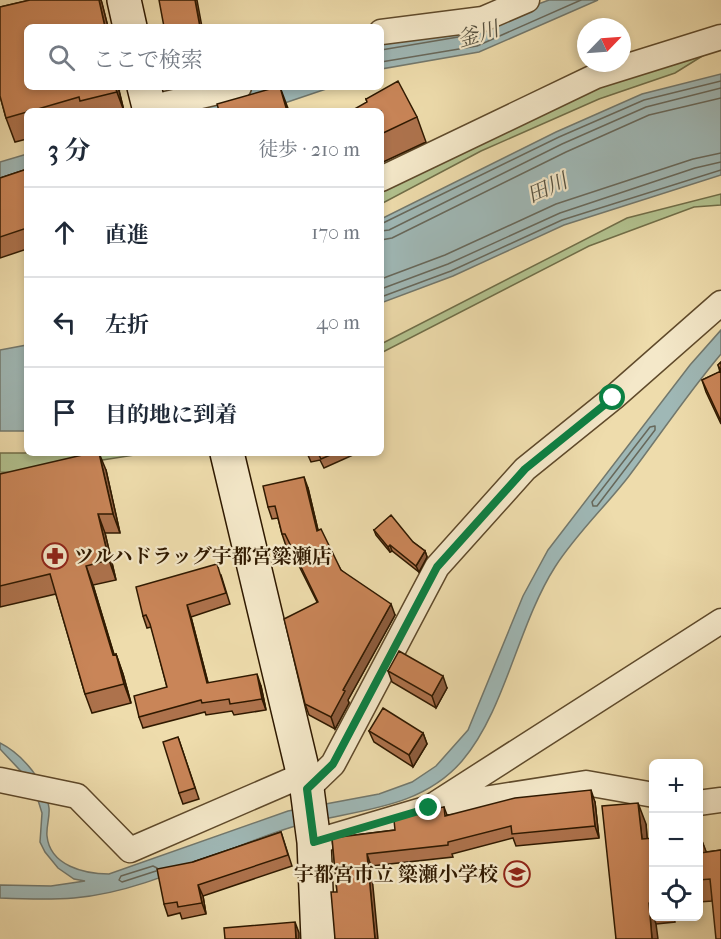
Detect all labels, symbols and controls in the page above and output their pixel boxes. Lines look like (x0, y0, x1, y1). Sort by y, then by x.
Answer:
water label: 釜川 (454, 16, 504, 52)
north arrow (577, 18, 631, 72)
search box (24, 24, 384, 90)
icon: search (45, 41, 78, 74)
text: ここで検索 (93, 47, 203, 73)
text: 3 分 (48, 135, 90, 166)
text: 徒歩 · 210 m (258, 138, 360, 161)
water label: 田川 (523, 168, 573, 208)
icon: ahead (48, 216, 81, 249)
text: 170 m (311, 221, 360, 244)
text: 直進 (105, 222, 149, 248)
icon: left (48, 306, 81, 339)
text: 40 m (316, 311, 360, 334)
text: 左折 (105, 312, 149, 338)
route start (599, 384, 625, 410)
icon: arrive (48, 396, 81, 429)
text: 目的地に到着 (105, 402, 237, 428)
pharmacy icon: ツルハドラッグ宇都宮簗瀬店 (40, 541, 70, 571)
place label: ツルハドラッグ宇都宮簗瀬店 (74, 545, 332, 568)
map controls (649, 759, 703, 921)
button: + (649, 759, 703, 813)
route end (415, 794, 441, 820)
button: − (649, 813, 703, 867)
school or university icon: 宇都宮市立 簗瀬小学校 (502, 859, 532, 889)
place label: 宇都宮市立 簗瀬小学校 (294, 863, 498, 886)
button: locate (649, 867, 703, 921)

